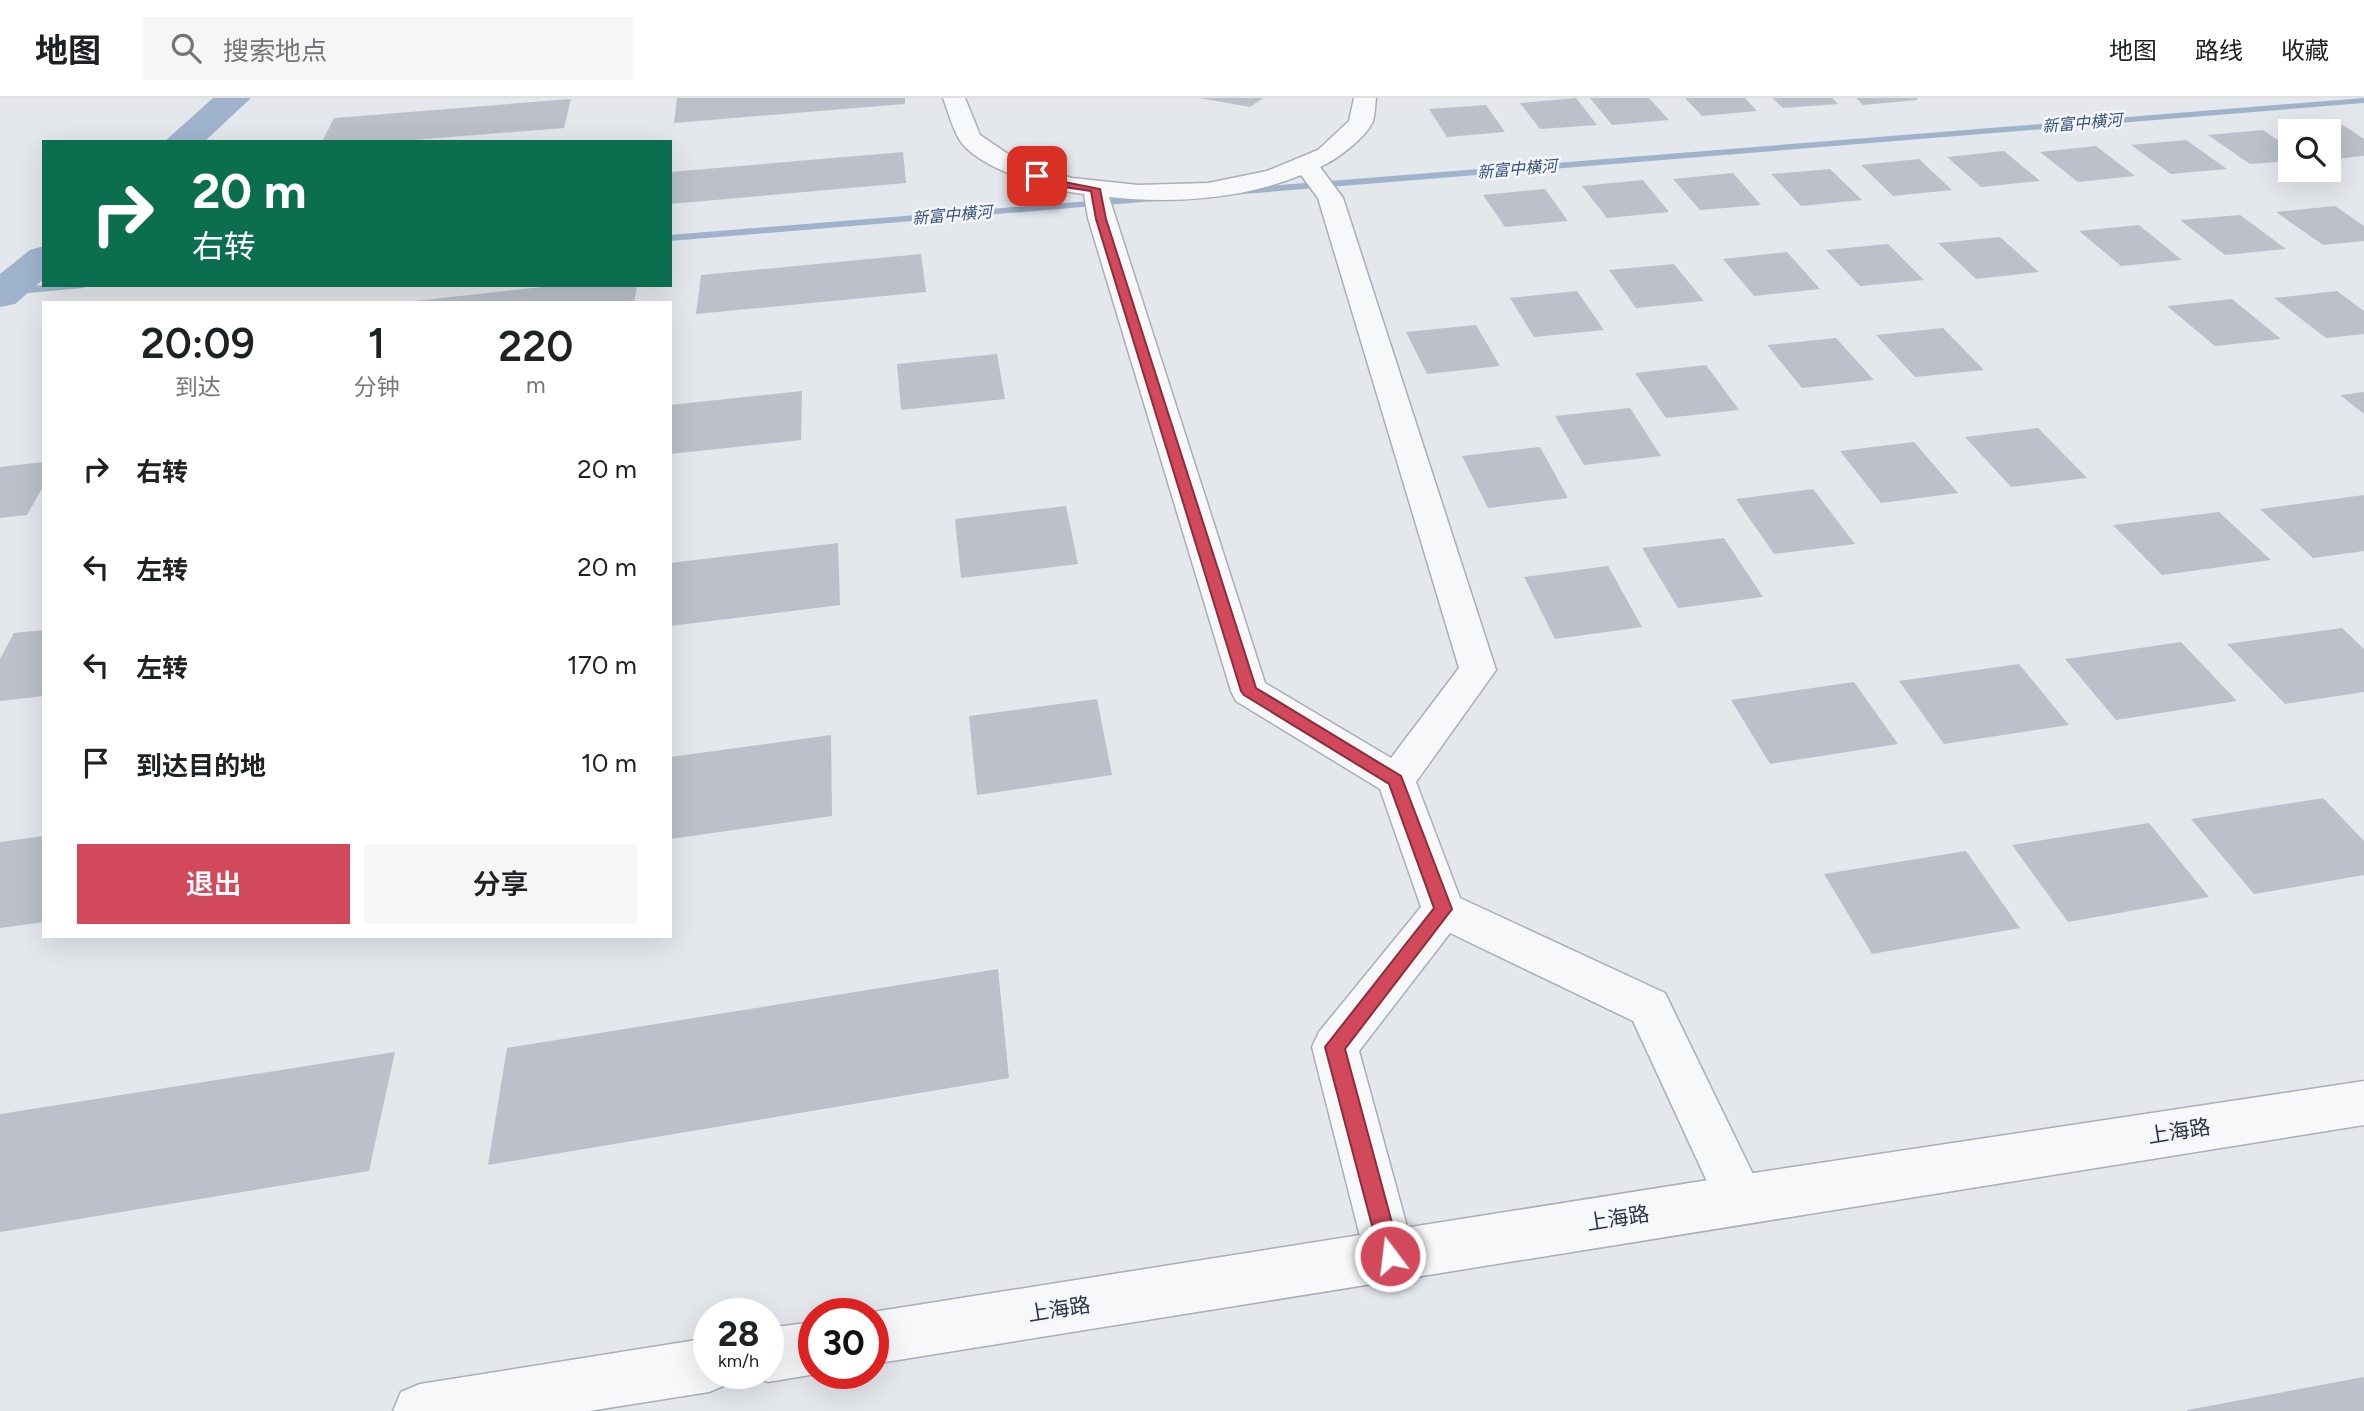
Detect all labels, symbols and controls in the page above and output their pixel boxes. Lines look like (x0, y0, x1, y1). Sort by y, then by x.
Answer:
search box (143, 17, 633, 80)
icon: search (167, 29, 205, 67)
text: 地图 (35, 31, 101, 70)
text: 搜索地点 (223, 35, 327, 67)
text: 地图 (2109, 36, 2157, 65)
text: 路线 (2195, 36, 2243, 65)
text: 收藏 (2281, 36, 2329, 65)
water label: 新富中横河 (2041, 110, 2126, 136)
map controls (2278, 119, 2341, 182)
button: search (2278, 119, 2341, 182)
pin (1007, 146, 1067, 206)
water label: 新富中横河 (1476, 156, 1561, 182)
icon: arrive (1018, 157, 1056, 195)
text: 20 m (192, 161, 307, 220)
icon: right (77, 168, 168, 259)
water label: 新富中横河 (911, 202, 996, 228)
text: 右转 (192, 228, 256, 266)
text: 20:09 (141, 318, 255, 369)
text: 1 (368, 318, 385, 369)
text: 220 (498, 321, 573, 372)
text: m (526, 371, 546, 399)
text: 到达 (175, 373, 221, 401)
text: 分钟 (354, 373, 400, 401)
icon: right (77, 450, 115, 488)
text: 20 m (577, 453, 637, 485)
text: 右转 (136, 456, 188, 488)
icon: left (77, 548, 115, 586)
text: 20 m (577, 551, 637, 583)
text: 左转 (136, 554, 188, 586)
icon: left (77, 646, 115, 684)
text: 170 m (567, 649, 637, 681)
text: 左转 (136, 652, 188, 684)
icon: arrive (77, 744, 115, 782)
text: 10 m (581, 747, 637, 779)
text: 到达目的地 (136, 750, 266, 782)
button: 退出 (77, 844, 350, 924)
button: 分享 (364, 844, 637, 924)
street label: 上海路 (2146, 1114, 2212, 1148)
street label: 上海路 (1585, 1201, 1651, 1235)
position arrow (1353, 1219, 1427, 1293)
street label: 上海路 (1026, 1292, 1092, 1326)
speed limit sign: 30 (798, 1298, 889, 1389)
text: 28 (718, 1313, 759, 1355)
text: km/h (718, 1350, 759, 1372)

